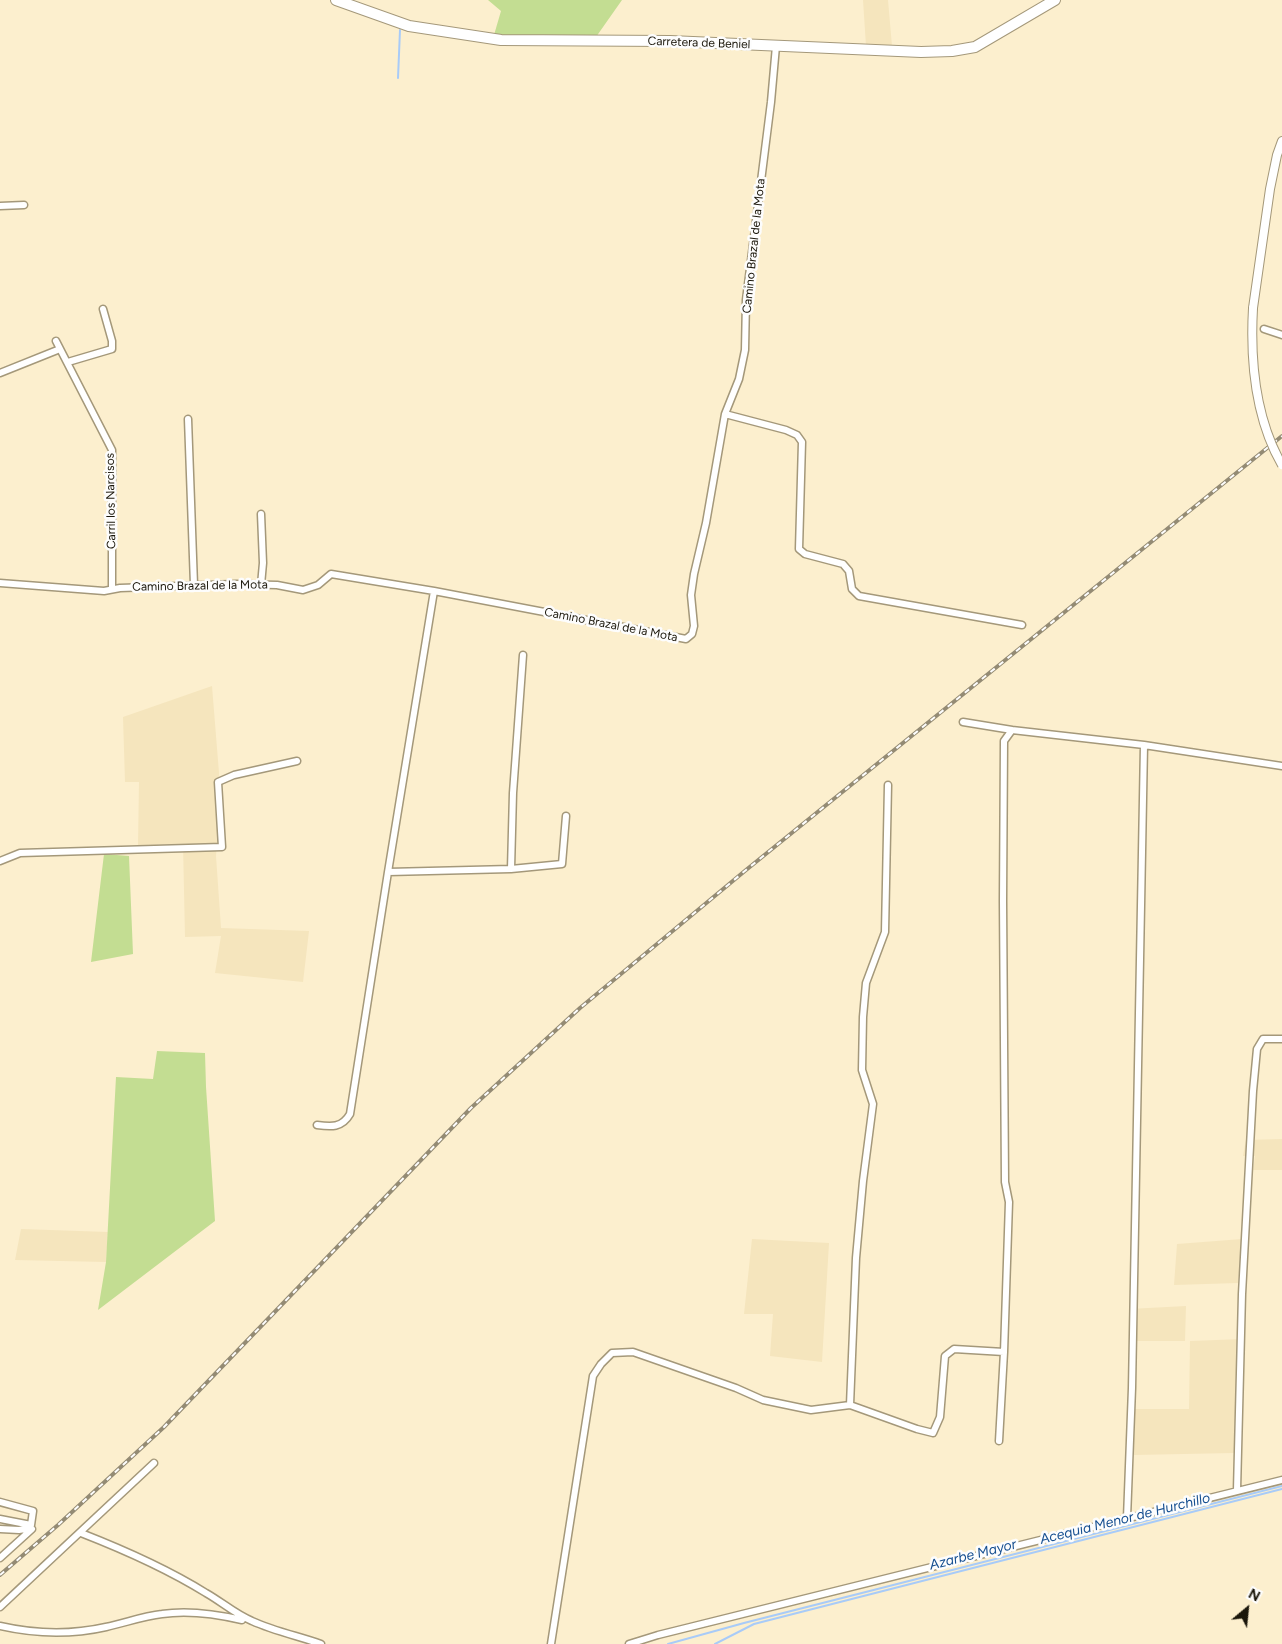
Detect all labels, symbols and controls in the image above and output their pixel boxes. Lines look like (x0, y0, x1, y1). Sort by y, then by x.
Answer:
street label: Carretera de Beniel (647, 34, 751, 52)
street label: Camino Brazal de la Mota (740, 178, 768, 314)
street label: Carril los Narcisos (103, 453, 119, 549)
street label: Camino Brazal de la Mota (132, 578, 268, 594)
street label: Camino Brazal de la Mota (543, 605, 679, 645)
water label: Acequia Menor de Hurchillo (1038, 1490, 1212, 1548)
water label: Azarbe Mayor (928, 1536, 1018, 1574)
north arrow (1222, 1584, 1272, 1634)
text: N (1245, 1585, 1263, 1605)

